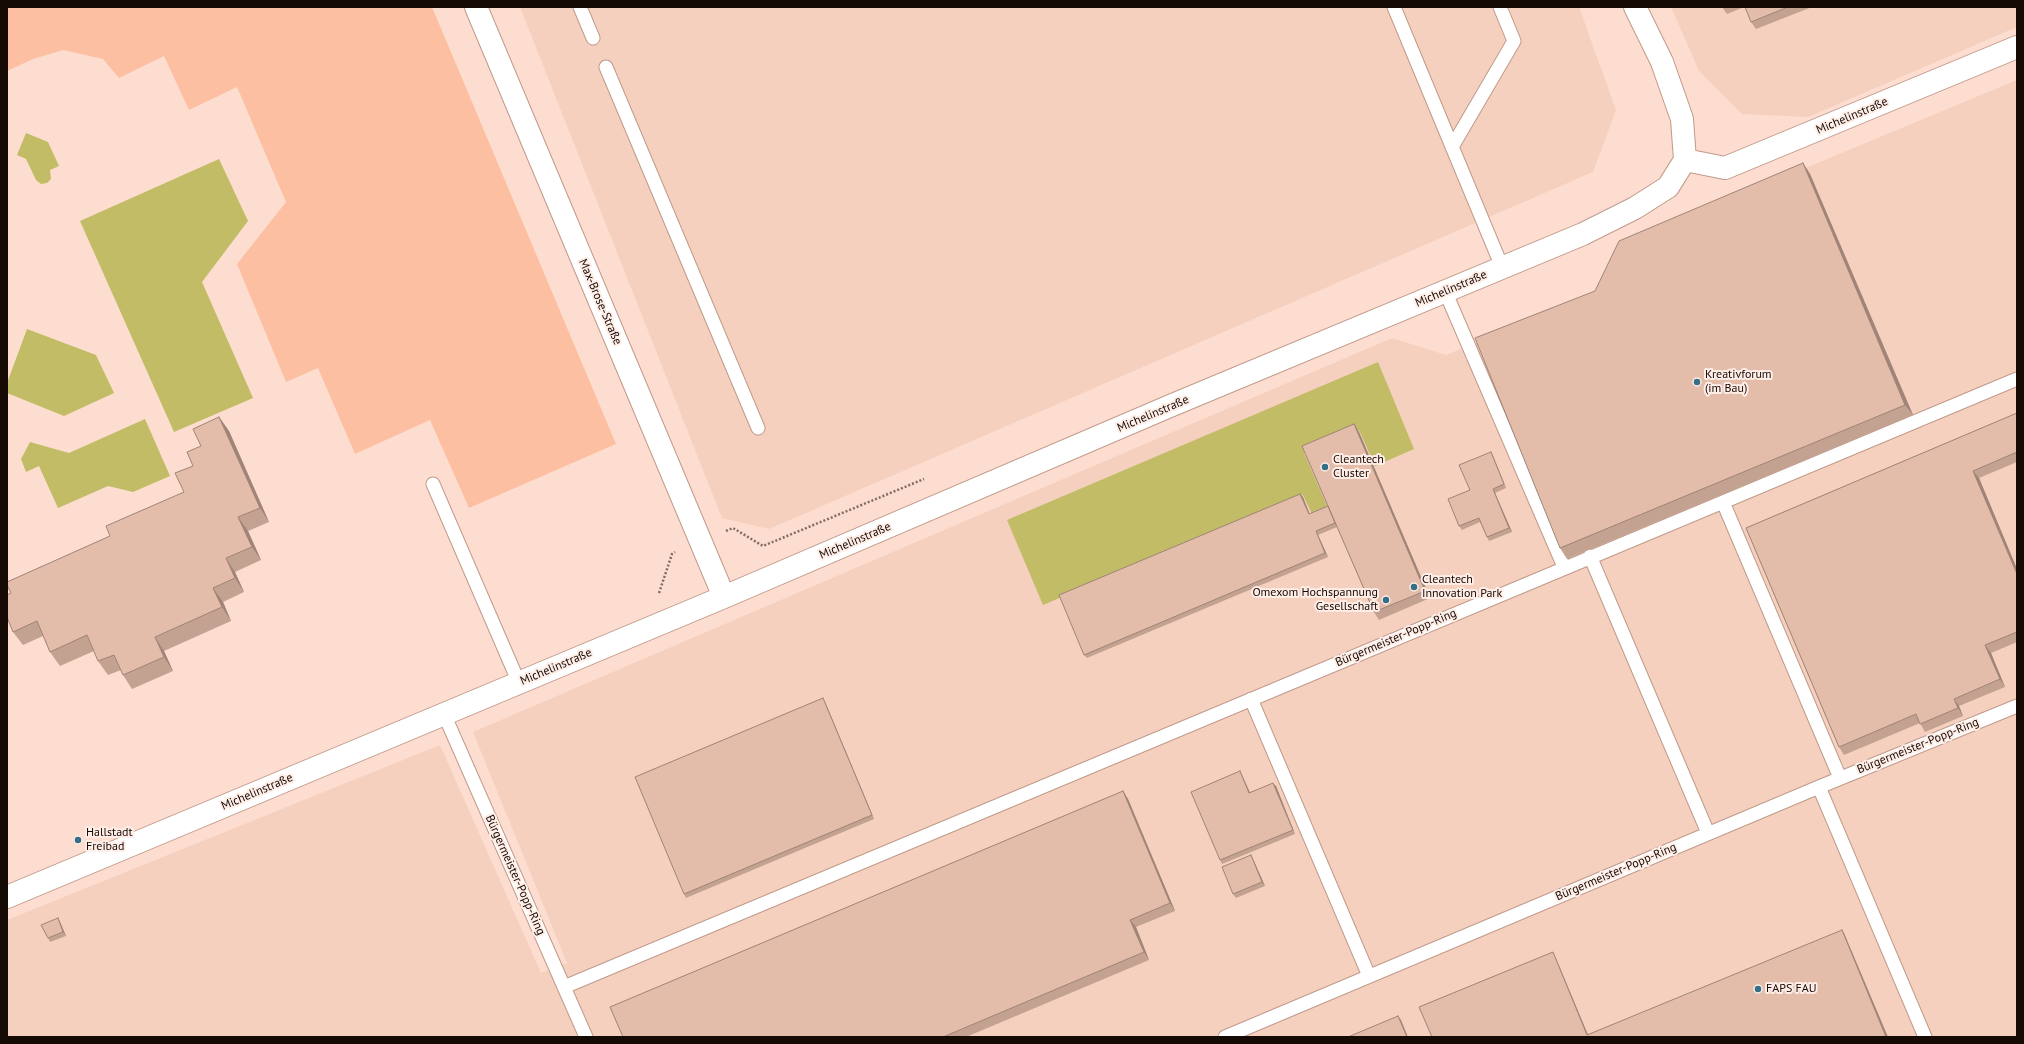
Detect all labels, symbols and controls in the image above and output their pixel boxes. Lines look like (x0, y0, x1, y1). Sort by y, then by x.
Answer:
street label: Michelinstraße (1814, 94, 1890, 138)
street label: Max-Brose-Straße (575, 257, 625, 347)
street label: Michelinstraße (1413, 267, 1489, 311)
place label: Kreativforum (im Bau) (1705, 368, 1772, 396)
marker: Kreativforum (im Bau) (1692, 377, 1702, 387)
street label: Michelinstraße (1115, 392, 1191, 436)
place label: Cleantech Cluster (1333, 453, 1384, 481)
marker: Cleantech Cluster (1320, 462, 1330, 472)
street label: Michelinstraße (817, 519, 893, 563)
place label: Cleantech Innovation Park (1422, 573, 1502, 601)
marker: Cleantech Innovation Park (1409, 582, 1419, 592)
place label: Omexom Hochspannung Gesellschaft (1252, 586, 1378, 614)
marker: Omexom Hochspannung Gesellschaft (1381, 595, 1391, 605)
street label: Bürgermeister-Popp-Ring (1333, 606, 1459, 670)
street label: Michelinstraße (518, 645, 594, 689)
street label: Bürgermeister-Popp-Ring (1855, 715, 1981, 777)
street label: Michelinstraße (219, 770, 295, 814)
street label: Bürgermeister-Popp-Ring (482, 813, 548, 937)
place label: Hallstadt Freibad (86, 826, 133, 854)
marker: Hallstadt Freibad (73, 835, 83, 845)
street label: Bürgermeister-Popp-Ring (1553, 840, 1679, 904)
place label: FAPS FAU (1766, 982, 1817, 996)
marker: FAPS FAU (1753, 984, 1763, 994)

